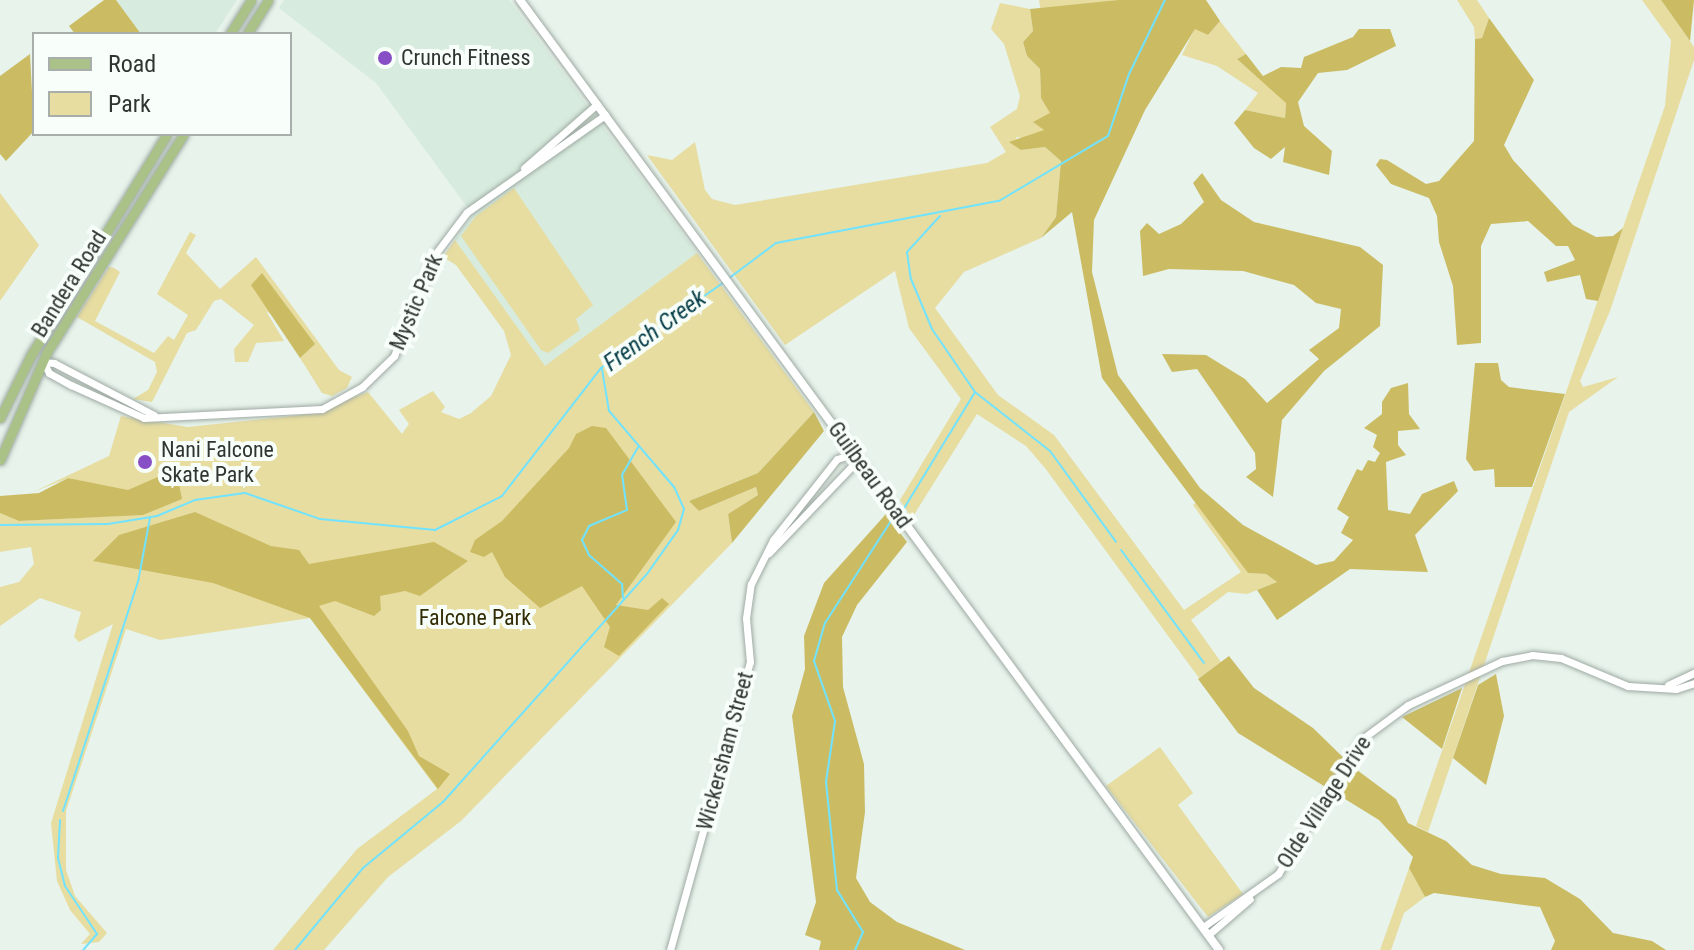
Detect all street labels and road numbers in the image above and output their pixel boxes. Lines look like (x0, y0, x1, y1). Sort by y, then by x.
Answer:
street label: Bandera Road (26, 226, 112, 342)
street label: Mystic Park (384, 250, 448, 354)
street label: Guilbeau Road (823, 417, 917, 533)
street label: Wickersham Street (691, 669, 759, 833)
street label: Olde Village Drive (1271, 731, 1377, 873)

